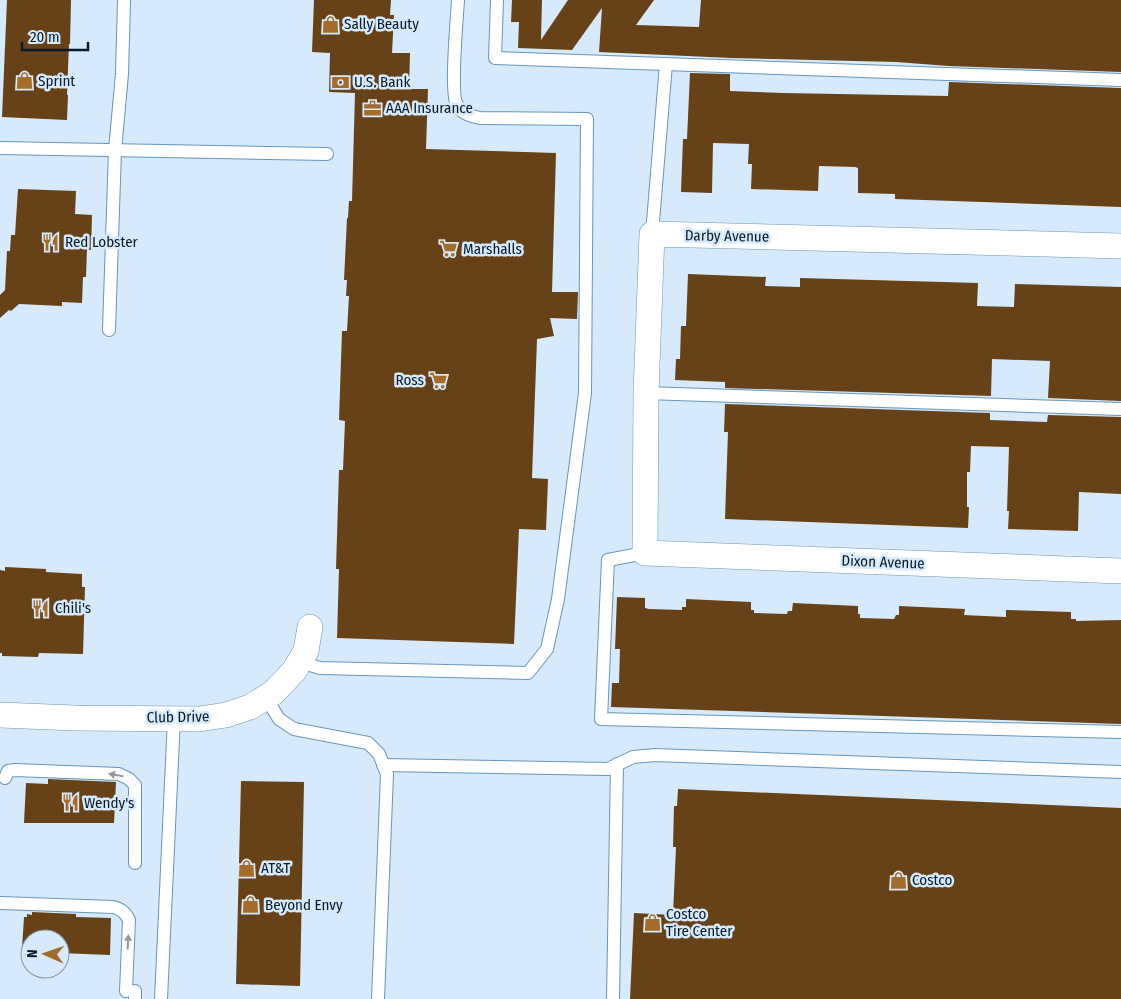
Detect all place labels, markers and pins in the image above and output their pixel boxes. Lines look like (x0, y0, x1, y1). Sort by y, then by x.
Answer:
shop icon: Sally Beauty (320, 14, 340, 34)
place label: Sally Beauty (344, 15, 419, 33)
shop icon: Sprint (14, 71, 34, 91)
place label: Sprint (38, 72, 75, 90)
bank icon: U.S. Bank (330, 72, 350, 92)
place label: U.S. Bank (354, 73, 410, 91)
office icon: AAA Insurance (362, 98, 382, 118)
place label: AAA Insurance (386, 99, 473, 117)
restaurant icon: Red Lobster (41, 232, 61, 252)
place label: Red Lobster (65, 233, 139, 251)
supermarket icon: Marshalls (439, 239, 459, 259)
place label: Marshalls (463, 240, 522, 258)
supermarket icon: Ross (428, 370, 448, 390)
place label: Ross (395, 371, 424, 389)
restaurant icon: Chili's (31, 598, 51, 618)
place label: Chili's (55, 599, 91, 617)
restaurant icon: Wendy's (60, 793, 80, 813)
place label: Wendy's (84, 794, 134, 812)
shop icon: AT&T (237, 858, 257, 878)
place label: AT&T (261, 859, 290, 877)
shop icon: Costco (888, 870, 908, 890)
place label: Costco (912, 871, 952, 889)
shop icon: Beyond Envy (241, 895, 261, 915)
place label: Beyond Envy (265, 896, 343, 914)
place label: Costco Tire Center (666, 905, 733, 940)
shop icon: Costco Tire Center (642, 913, 662, 933)

